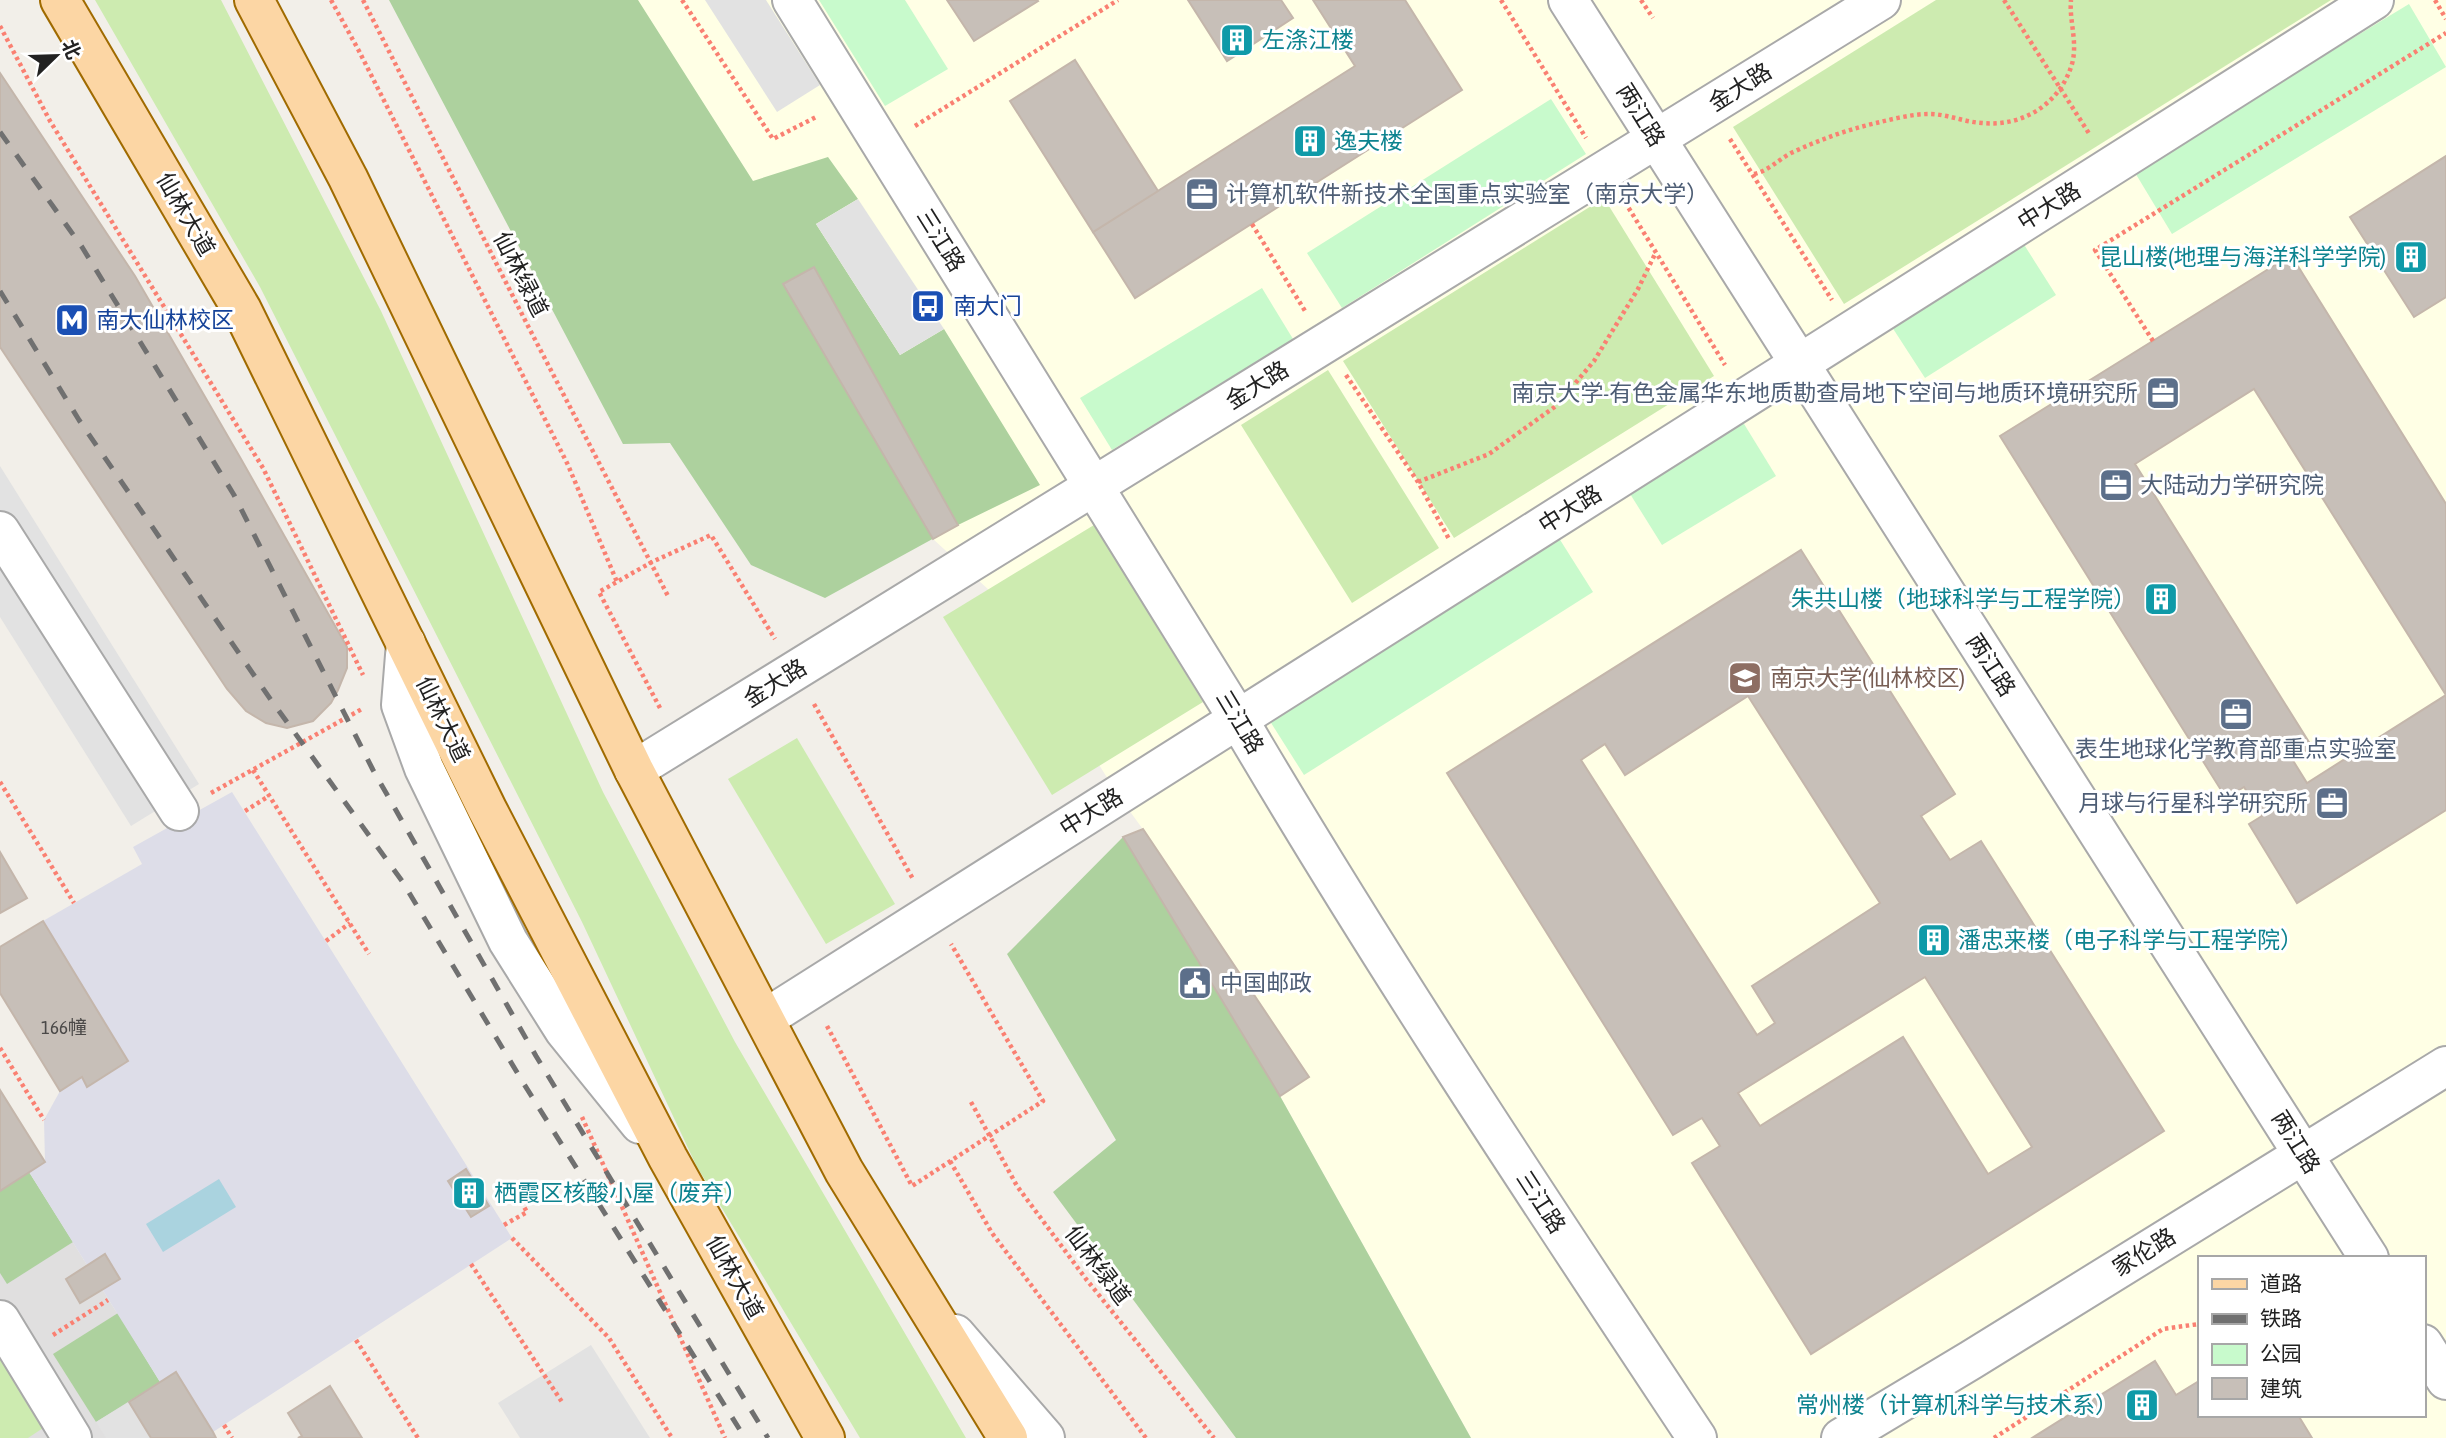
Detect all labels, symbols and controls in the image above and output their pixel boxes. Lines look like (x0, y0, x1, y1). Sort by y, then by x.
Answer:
north arrow (21, 21, 91, 91)
building icon: 左涤江楼 (1218, 21, 1256, 59)
place label: 左涤江楼 (1262, 27, 1354, 53)
text: 北 (58, 36, 85, 62)
street label: 金大路 (1704, 58, 1776, 116)
street label: 两江路 (1612, 79, 1670, 151)
building icon: 逸夫楼 (1291, 122, 1329, 160)
place label: 逸夫楼 (1334, 128, 1403, 154)
street label: 仙林大道 (152, 168, 220, 260)
office icon: 计算机软件新技术全国重点实验室（南京大学） (1183, 175, 1221, 213)
street label: 中大路 (2013, 177, 2085, 235)
place label: 计算机软件新技术全国重点实验室（南京大学） (1226, 181, 1709, 207)
street label: 三江路 (912, 204, 970, 276)
street label: 仙林绿道 (489, 227, 553, 321)
building icon: 昆山楼(地理与海洋科学学院) (2392, 238, 2430, 276)
place label: 昆山楼(地理与海洋科学学院) (2099, 244, 2386, 270)
bus stop icon: 南大门 (909, 287, 947, 325)
place label: 南大门 (953, 293, 1022, 319)
metro station icon: 南大仙林校区 (53, 301, 91, 339)
place label: 南大仙林校区 (96, 307, 234, 333)
street label: 金大路 (1221, 356, 1293, 414)
office icon: 南京大学-有色金属华东地质勘查局地下空间与地质环境研究所 (2144, 374, 2182, 412)
place label: 南京大学-有色金属华东地质勘查局地下空间与地质环境研究所 (1511, 380, 2138, 406)
office icon: 大陆动力学研究院 (2097, 466, 2135, 504)
place label: 大陆动力学研究院 (2140, 472, 2324, 498)
street label: 中大路 (1534, 480, 1606, 538)
building icon: 朱共山楼（地球科学与工程学院） (2142, 580, 2180, 618)
place label: 朱共山楼（地球科学与工程学院） (1791, 586, 2136, 612)
street label: 两江路 (1961, 629, 2021, 701)
street label: 金大路 (739, 654, 811, 712)
school or university icon: 南京大学(仙林校区) (1726, 659, 1764, 697)
place label: 南京大学(仙林校区) (1770, 665, 1965, 691)
street label: 仙林大道 (411, 672, 475, 766)
street label: 三江路 (1211, 686, 1269, 758)
office icon: 表生地球化学教育部重点实验室 (2217, 695, 2255, 733)
place label: 表生地球化学教育部重点实验室 (2075, 736, 2397, 762)
street label: 中大路 (1055, 783, 1127, 841)
office icon: 月球与行星科学研究所 (2313, 784, 2351, 822)
place label: 月球与行星科学研究所 (2078, 790, 2308, 816)
building icon: 潘忠来楼（电子科学与工程学院） (1915, 921, 1953, 959)
place label: 潘忠来楼（电子科学与工程学院） (1958, 927, 2303, 953)
public building icon: 中国邮政 (1176, 964, 1214, 1002)
place label: 中国邮政 (1220, 970, 1312, 996)
house number: 166幢 (41, 1016, 87, 1038)
street label: 两江路 (2267, 1106, 2325, 1178)
street label: 三江路 (1511, 1166, 1571, 1238)
building icon: 栖霞区核酸小屋（废弃） (450, 1174, 488, 1212)
place label: 栖霞区核酸小屋（废弃） (494, 1180, 747, 1206)
street label: 仙林绿道 (1060, 1220, 1136, 1310)
street label: 家伦路 (2108, 1223, 2180, 1281)
street label: 仙林大道 (701, 1230, 769, 1324)
legend (2198, 1256, 2425, 1417)
text: 道路 (2260, 1271, 2302, 1295)
text: 铁路 (2260, 1306, 2302, 1330)
text: 公园 (2260, 1341, 2302, 1365)
text: 建筑 (2260, 1376, 2302, 1400)
building icon: 常州楼（计算机科学与技术系） (2123, 1386, 2161, 1424)
place label: 常州楼（计算机科学与技术系） (1796, 1392, 2118, 1418)

